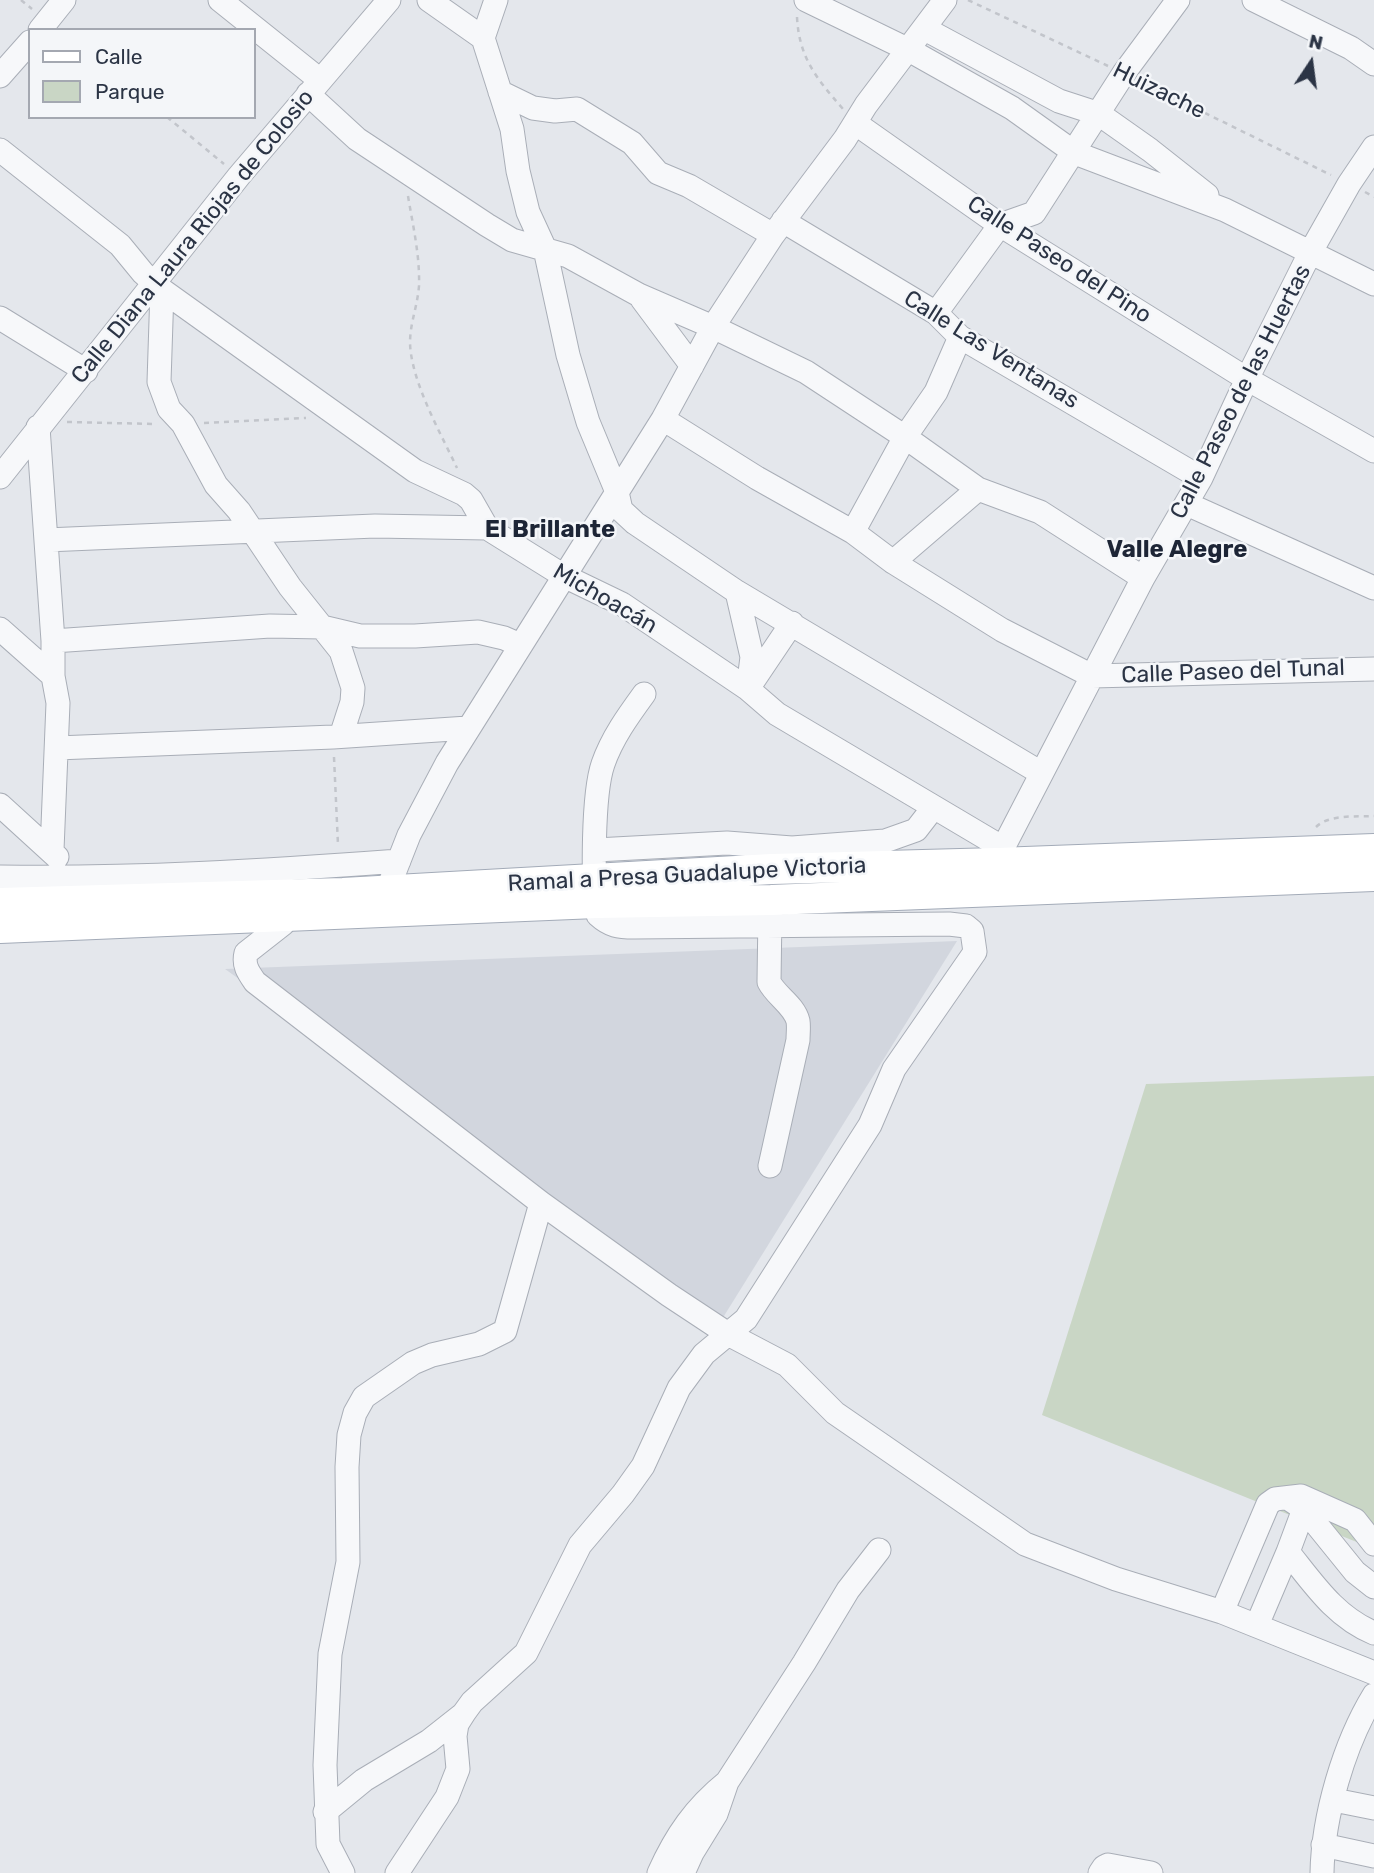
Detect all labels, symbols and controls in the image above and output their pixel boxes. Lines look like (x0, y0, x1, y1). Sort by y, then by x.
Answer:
legend (28, 28, 256, 119)
north arrow (1276, 28, 1346, 98)
text: N (1307, 29, 1325, 55)
text: Calle (95, 44, 143, 69)
street label: Huizache (1108, 57, 1210, 125)
text: Parque (95, 79, 165, 104)
street label: Calle Diana Laura Riojas de Colosio (66, 84, 320, 390)
street label: Calle Paseo del Pino (962, 190, 1156, 330)
street label: Calle Paseo de las Huertas (1165, 260, 1317, 524)
street label: Calle Las Ventanas (898, 285, 1084, 415)
district label: El Brillante (485, 516, 615, 544)
district label: Valle Alegre (1106, 536, 1248, 564)
street label: Michoacán (548, 558, 662, 640)
street label: Calle Paseo del Tunal (1121, 654, 1345, 690)
street label: Ramal a Presa Guadalupe Victoria (507, 852, 867, 898)

